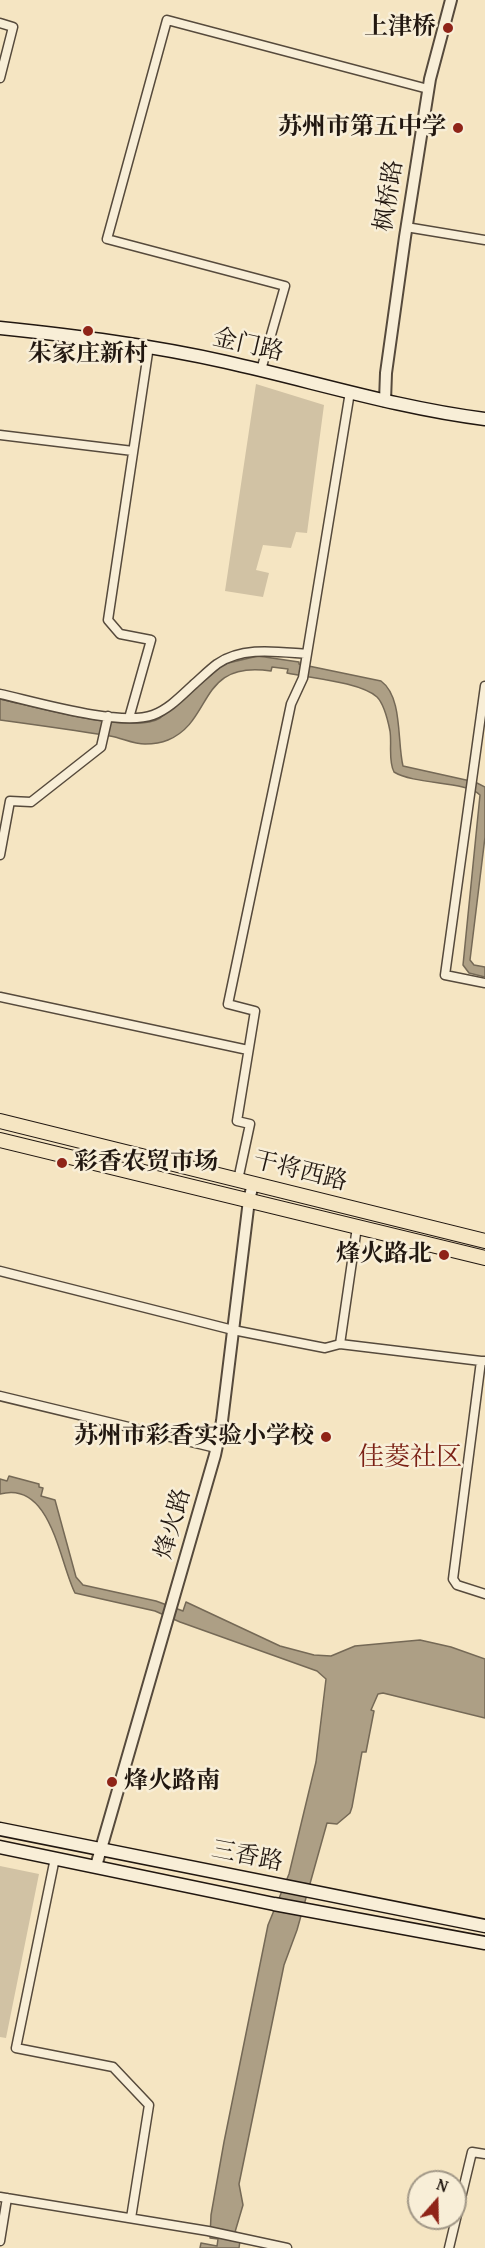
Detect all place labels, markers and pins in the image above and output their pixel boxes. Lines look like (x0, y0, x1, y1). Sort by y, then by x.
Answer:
place label: 上津桥 (364, 14, 436, 42)
marker: 上津桥 (441, 21, 455, 35)
place label: 苏州市第五中学 (278, 114, 446, 142)
marker: 苏州市第五中学 (451, 121, 465, 135)
marker: 朱家庄新村 (81, 324, 95, 338)
place label: 朱家庄新村 (28, 341, 148, 369)
place label: 彩香农贸市场 (74, 1149, 218, 1177)
marker: 彩香农贸市场 (55, 1156, 69, 1170)
place label: 烽火路北 (336, 1241, 432, 1269)
marker: 烽火路北 (437, 1248, 451, 1262)
place label: 苏州市彩香实验小学校 (74, 1423, 314, 1451)
marker: 苏州市彩香实验小学校 (319, 1430, 333, 1444)
place label: 烽火路南 (124, 1768, 220, 1796)
marker: 烽火路南 (105, 1775, 119, 1789)

